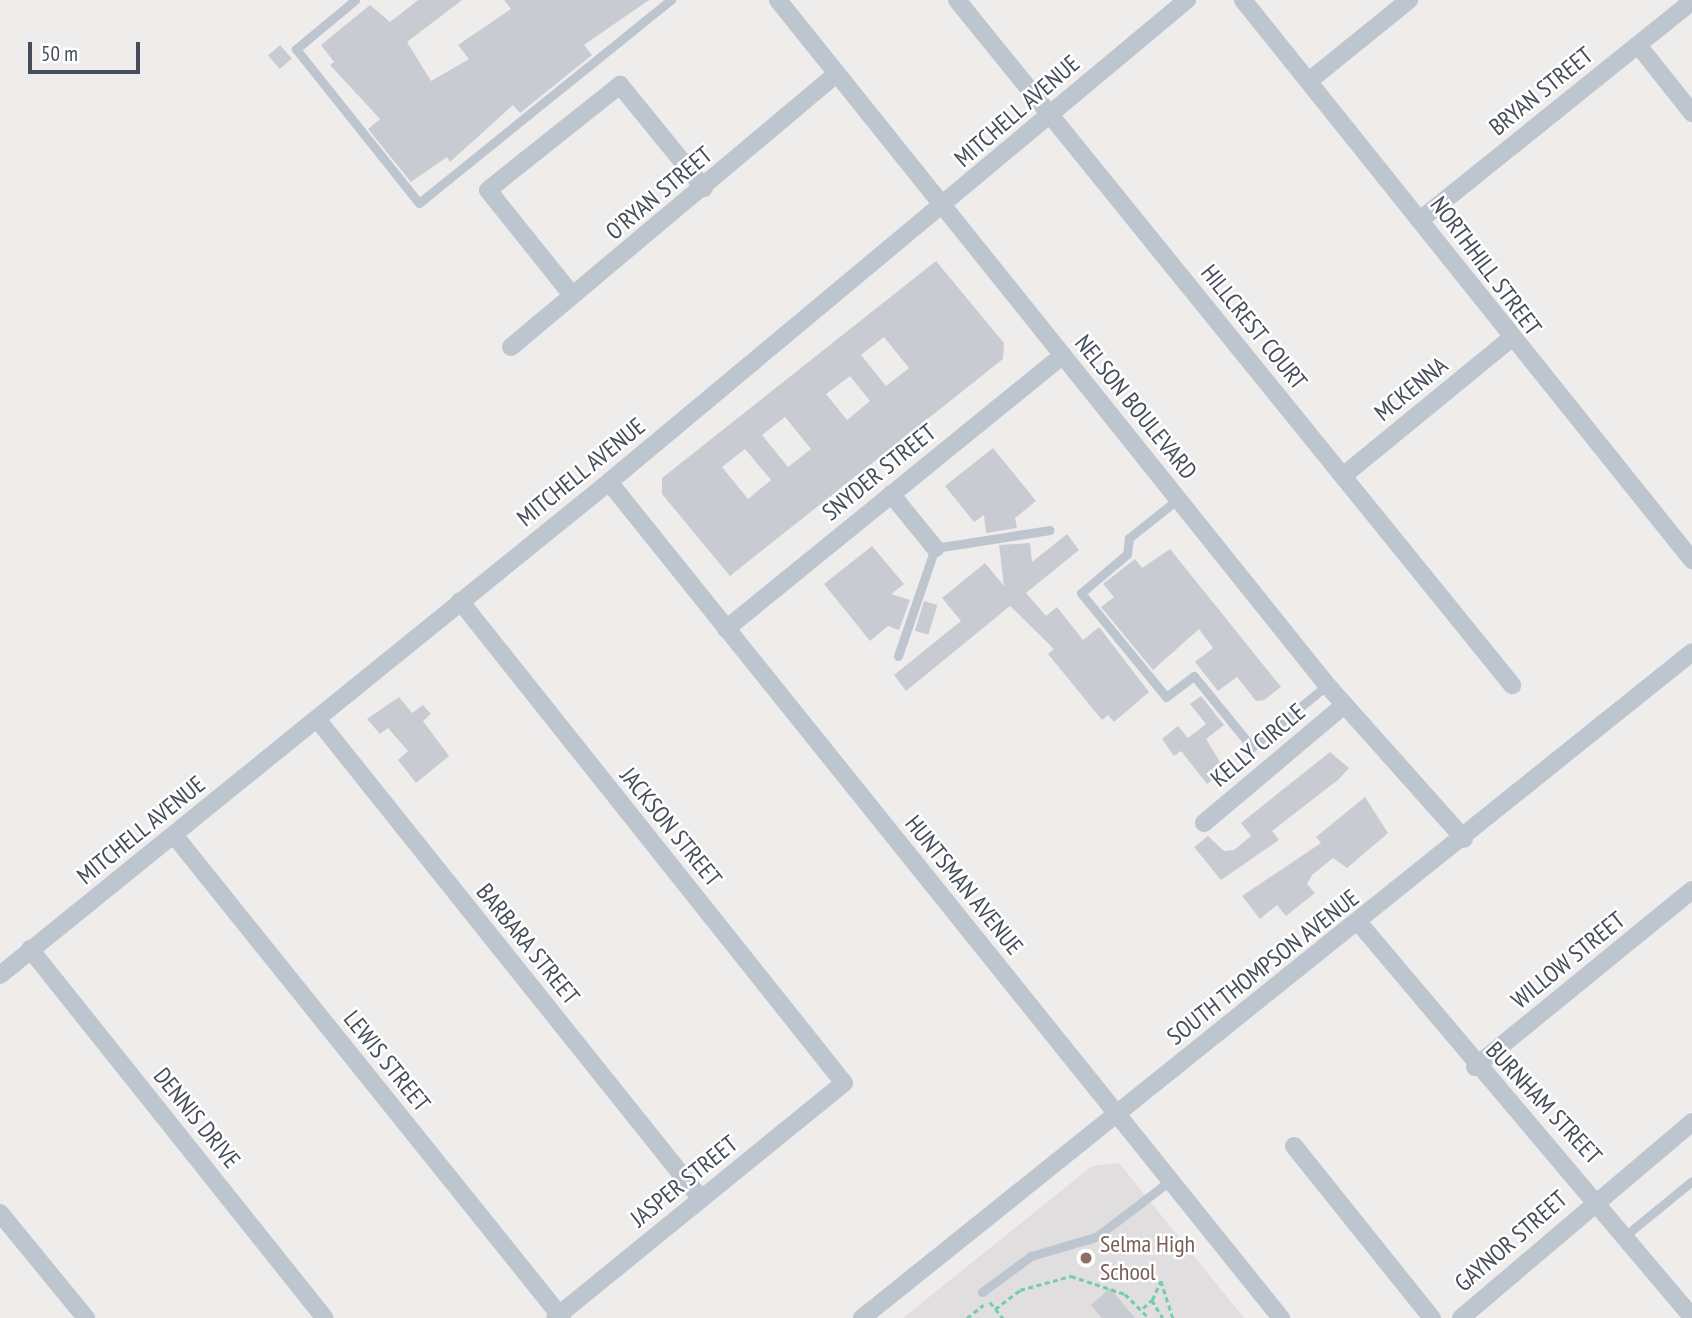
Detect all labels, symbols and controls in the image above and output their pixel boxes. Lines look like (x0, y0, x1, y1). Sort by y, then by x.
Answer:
scale bar (32, 28, 144, 72)
text: 50 m (41, 40, 78, 67)
street label: BRYAN STREET (1484, 41, 1598, 141)
street label: MITCHELL AVENUE (948, 48, 1086, 174)
street label: O'RYAN STREET (600, 140, 718, 246)
street label: NORTHHILL STREET (1424, 190, 1548, 342)
street label: HILLCREST COURT (1195, 258, 1313, 396)
street label: NELSON BOULEVARD (1069, 329, 1203, 485)
street label: MCKENNA (1369, 351, 1453, 427)
street label: MITCHELL AVENUE (511, 411, 651, 533)
street label: SNYDER STREET (817, 418, 941, 526)
street label: KELLY CIRCLE (1205, 697, 1311, 793)
street label: JACKSON STREET (614, 762, 728, 892)
street label: MITCHELL AVENUE (71, 769, 211, 891)
street label: HUNTSMAN AVENUE (899, 809, 1029, 961)
street label: BARBARA STREET (470, 877, 586, 1011)
street label: SOUTH THOMPSON AVENUE (1161, 883, 1365, 1051)
street label: WILLOW STREET (1505, 905, 1631, 1015)
street label: LEWIS STREET (338, 1005, 436, 1117)
street label: BURNHAM STREET (1480, 1036, 1608, 1170)
street label: DENNIS DRIVE (148, 1062, 246, 1174)
street label: JASPER STREET (625, 1129, 743, 1233)
street label: GAYNOR STREET (1449, 1184, 1573, 1298)
place label: Selma High School (1100, 1230, 1195, 1286)
marker: Selma High School (1078, 1250, 1094, 1266)

